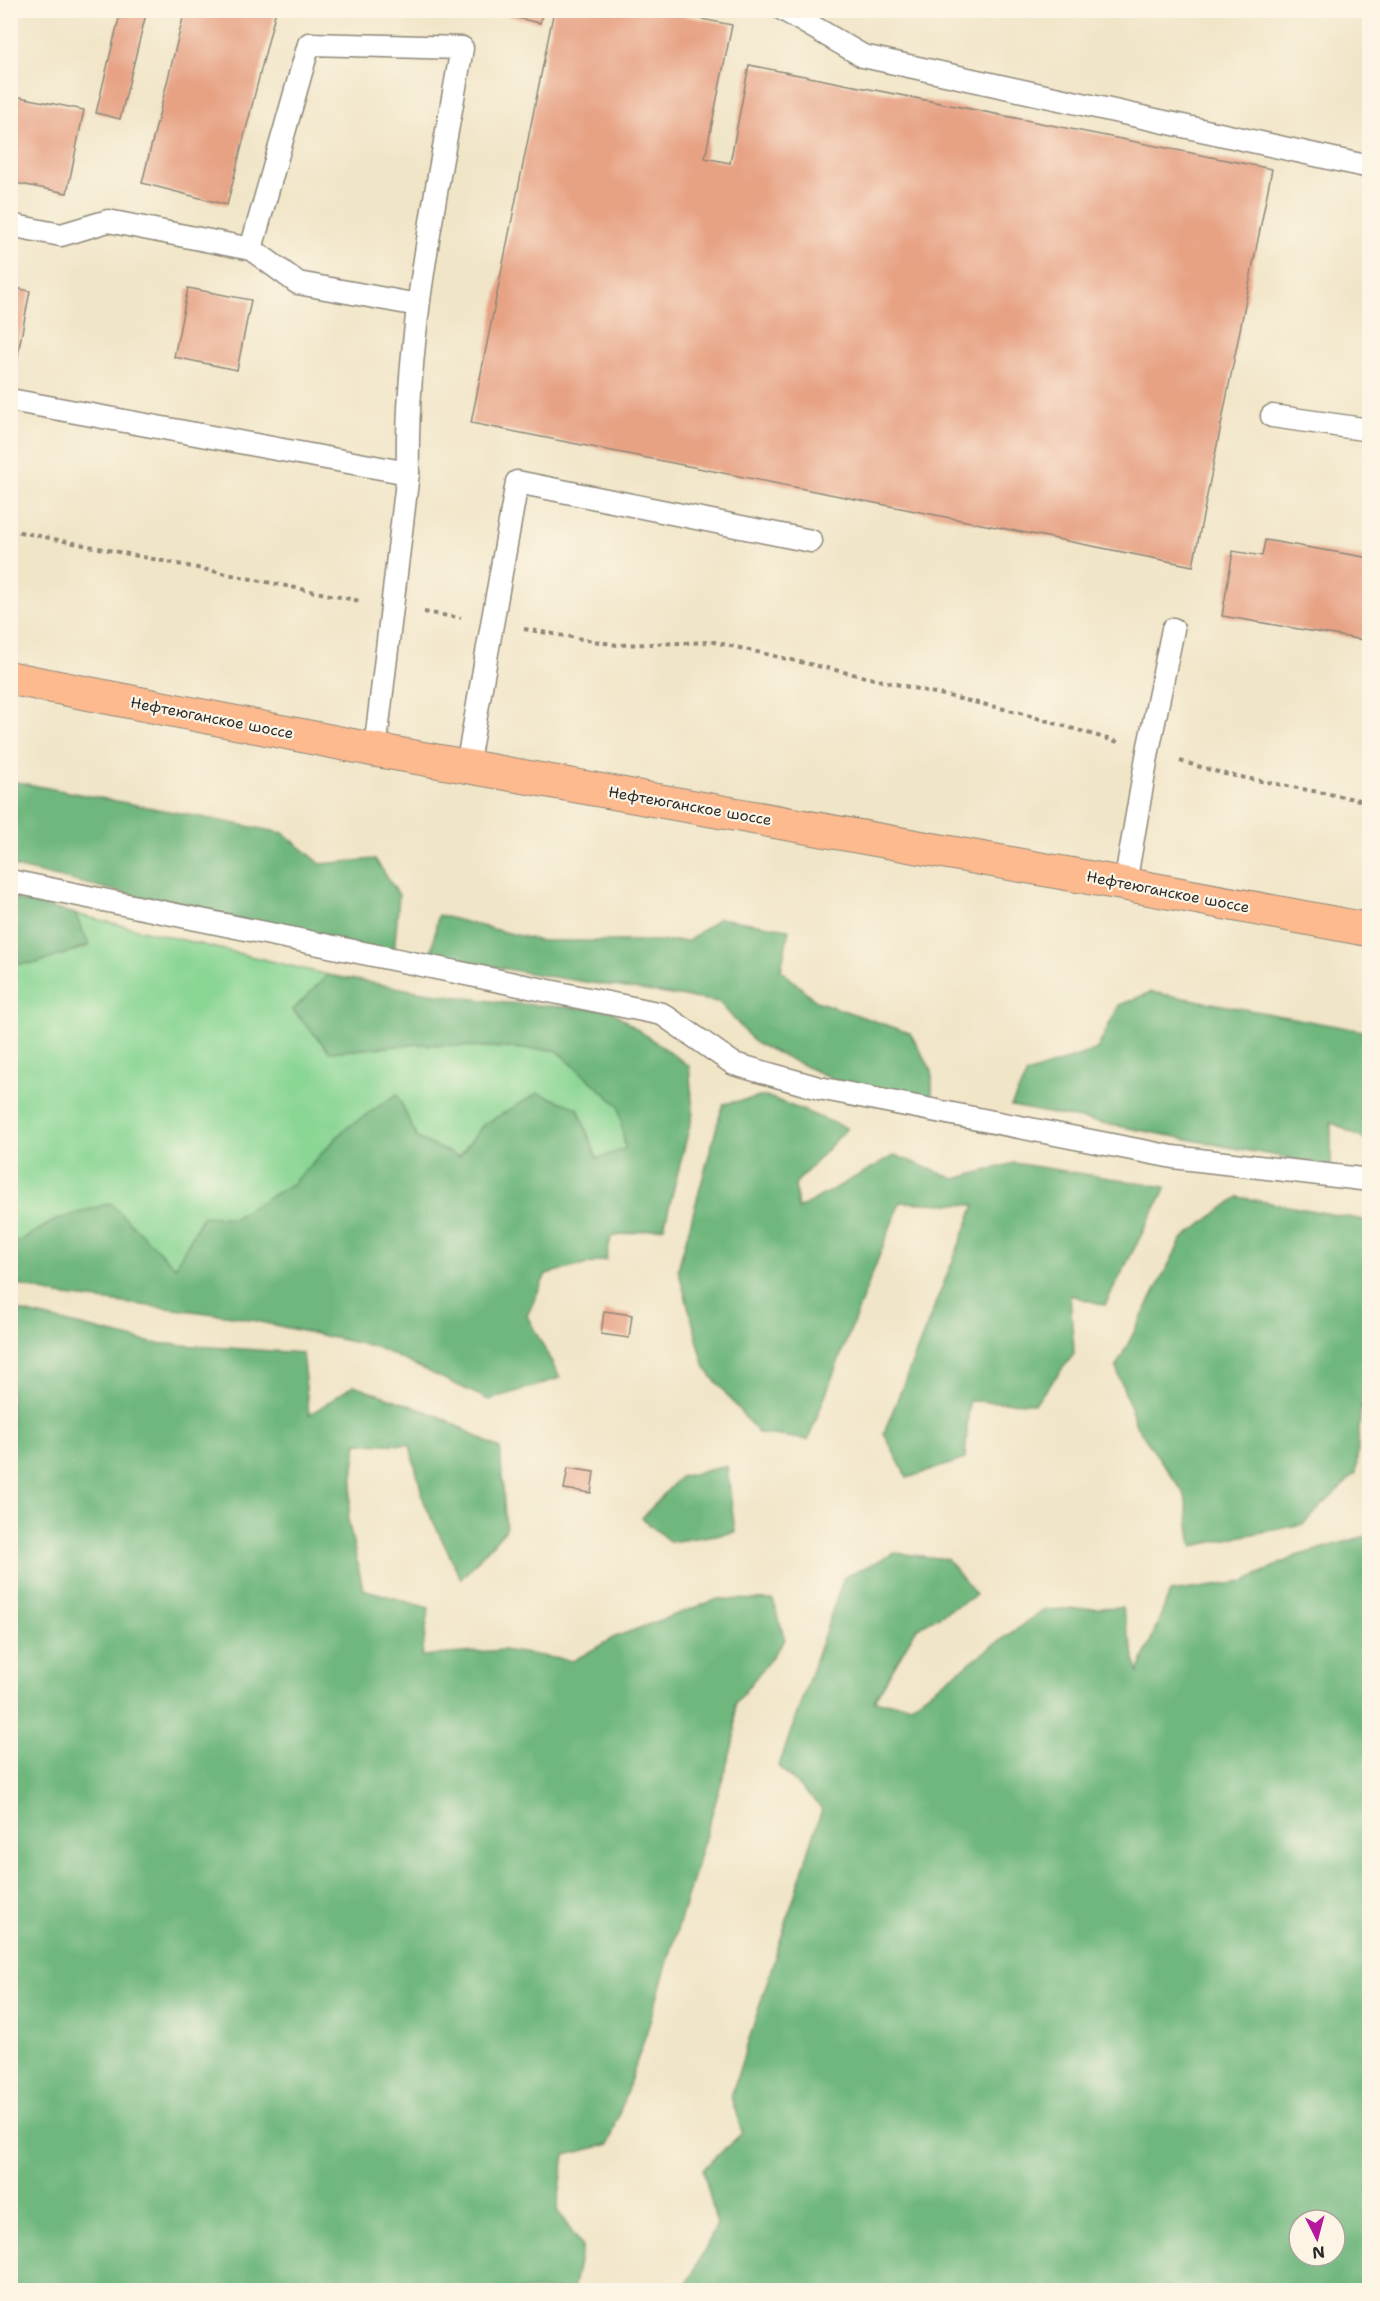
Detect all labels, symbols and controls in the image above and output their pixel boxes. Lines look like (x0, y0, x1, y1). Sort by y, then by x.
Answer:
street label: Нефтеюганское шоссе (129, 692, 295, 744)
street label: Нефтеюганское шоссе (607, 782, 773, 830)
street label: Нефтеюганское шоссе (1085, 866, 1251, 918)
north arrow (1287, 2208, 1347, 2268)
text: N (1311, 2241, 1326, 2264)

